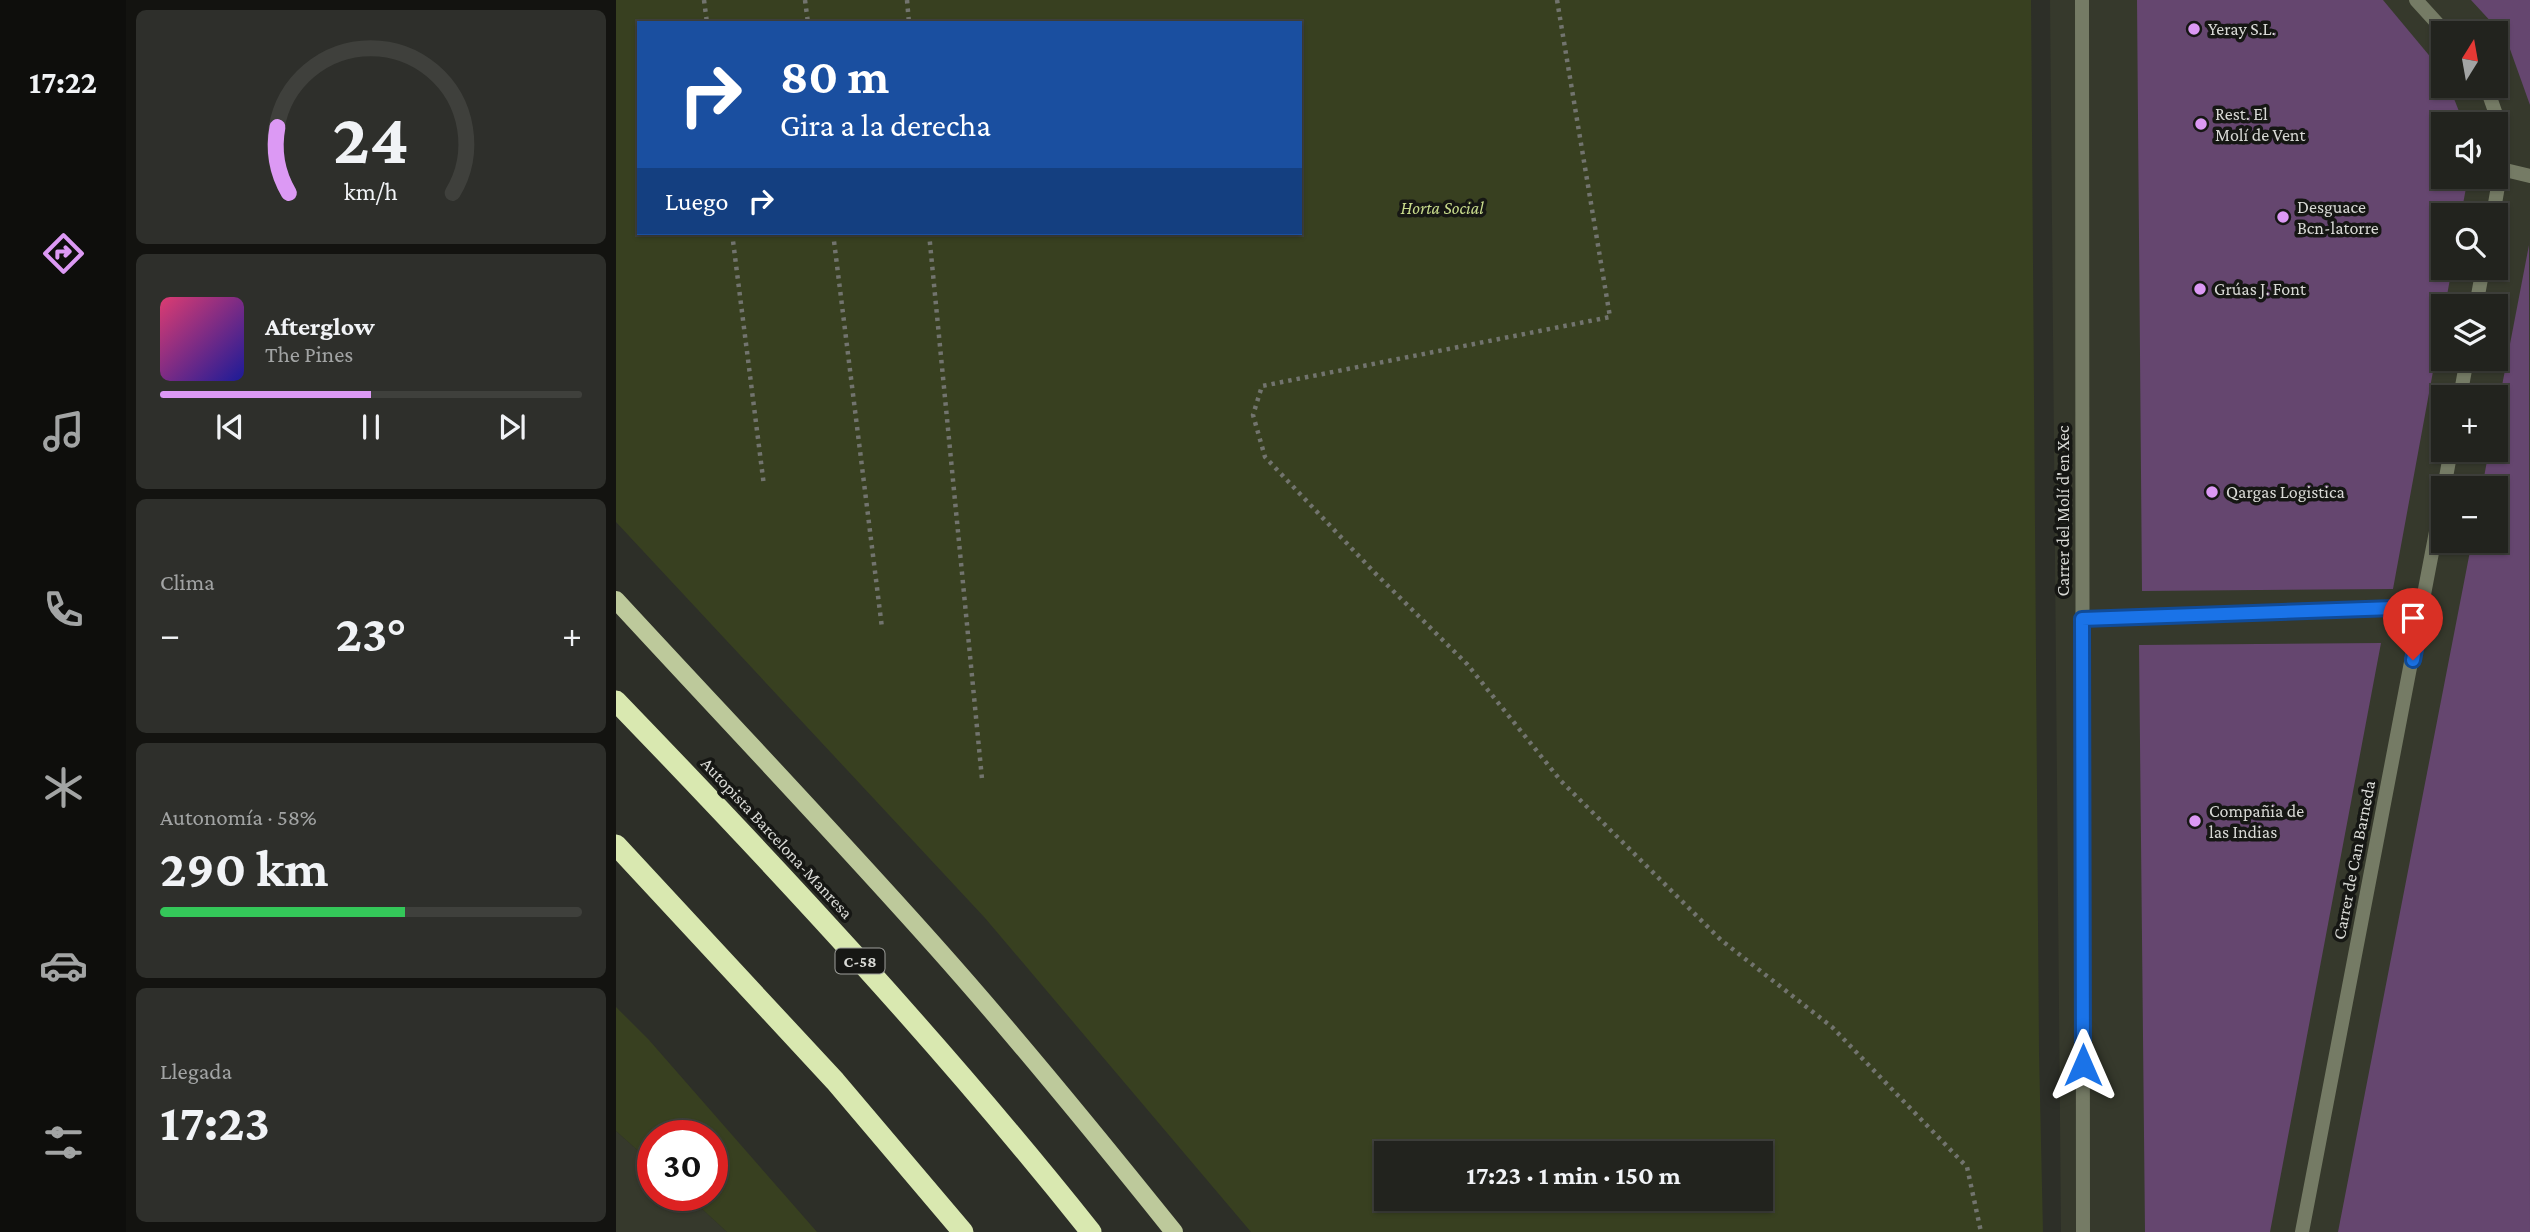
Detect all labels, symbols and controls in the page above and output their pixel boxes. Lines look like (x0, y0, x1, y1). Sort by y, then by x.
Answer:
place label: Yeray S.L. (2208, 19, 2276, 39)
marker: Yeray S.L. (2186, 21, 2202, 37)
north arrow (2431, 21, 2508, 98)
map controls (2431, 21, 2508, 553)
icon: right (665, 49, 756, 140)
text: 80 m (780, 49, 889, 104)
text: 17:22 (29, 64, 97, 100)
text: 24 (333, 99, 409, 180)
place label: Rest. El Molí de Vent (2215, 104, 2307, 145)
text: Gira a la derecha (780, 107, 991, 143)
button: sound (2431, 112, 2508, 189)
marker: Rest. El Molí de Vent (2193, 116, 2209, 132)
text: km/h (344, 178, 398, 205)
icon: right (742, 182, 780, 220)
text: Luego (665, 187, 728, 216)
place label: Desguace Bcn-latorre (2297, 197, 2379, 238)
park label: Horta Social (1400, 198, 1484, 218)
button: search (2431, 203, 2508, 280)
marker: Desguace Bcn-latorre (2275, 209, 2291, 225)
icon: directions (39, 229, 88, 278)
place label: Grúas J. Font (2214, 279, 2307, 299)
marker: Grúas J. Font (2192, 281, 2208, 297)
button: layers (2431, 294, 2508, 371)
text: Afterglow (265, 312, 375, 341)
text: The Pines (265, 341, 353, 367)
button: + (2431, 385, 2508, 462)
icon: music (39, 407, 88, 456)
icon: previous (211, 408, 249, 446)
icon: pause (352, 408, 390, 446)
icon: next (493, 408, 531, 446)
street label: Carrer del Molí d'en Xec (2053, 425, 2073, 596)
button: − (2431, 476, 2508, 553)
place label: Qargas Logistica (2226, 482, 2345, 502)
marker: Qargas Logistica (2204, 484, 2220, 500)
text: Clima (160, 569, 215, 595)
icon: phone (39, 585, 88, 634)
pin (2383, 588, 2443, 660)
icon: arrive (2394, 599, 2432, 637)
text: 23° (335, 604, 407, 662)
text: − (160, 613, 180, 655)
text: + (562, 613, 582, 655)
street label: Autopista Barcelona-Manresa (697, 753, 857, 923)
icon: climate (39, 763, 88, 812)
street label: Carrer de Can Barneda (2329, 779, 2379, 941)
place label: Compañia de las Indias (2209, 801, 2304, 842)
text: Autonomía · 58% (160, 804, 317, 830)
marker: Compañia de las Indias (2187, 813, 2203, 829)
text: 290 km (160, 839, 329, 897)
icon: car (39, 941, 88, 990)
road number: C-58 (835, 948, 884, 973)
position arrow (2046, 1028, 2120, 1102)
text: Llegada (160, 1058, 232, 1084)
text: 17:23 (160, 1093, 270, 1151)
icon: filters (39, 1118, 88, 1167)
speed limit sign: 30 (637, 1120, 728, 1211)
text: 17:23 · 1 min · 150 m (1466, 1161, 1681, 1190)

